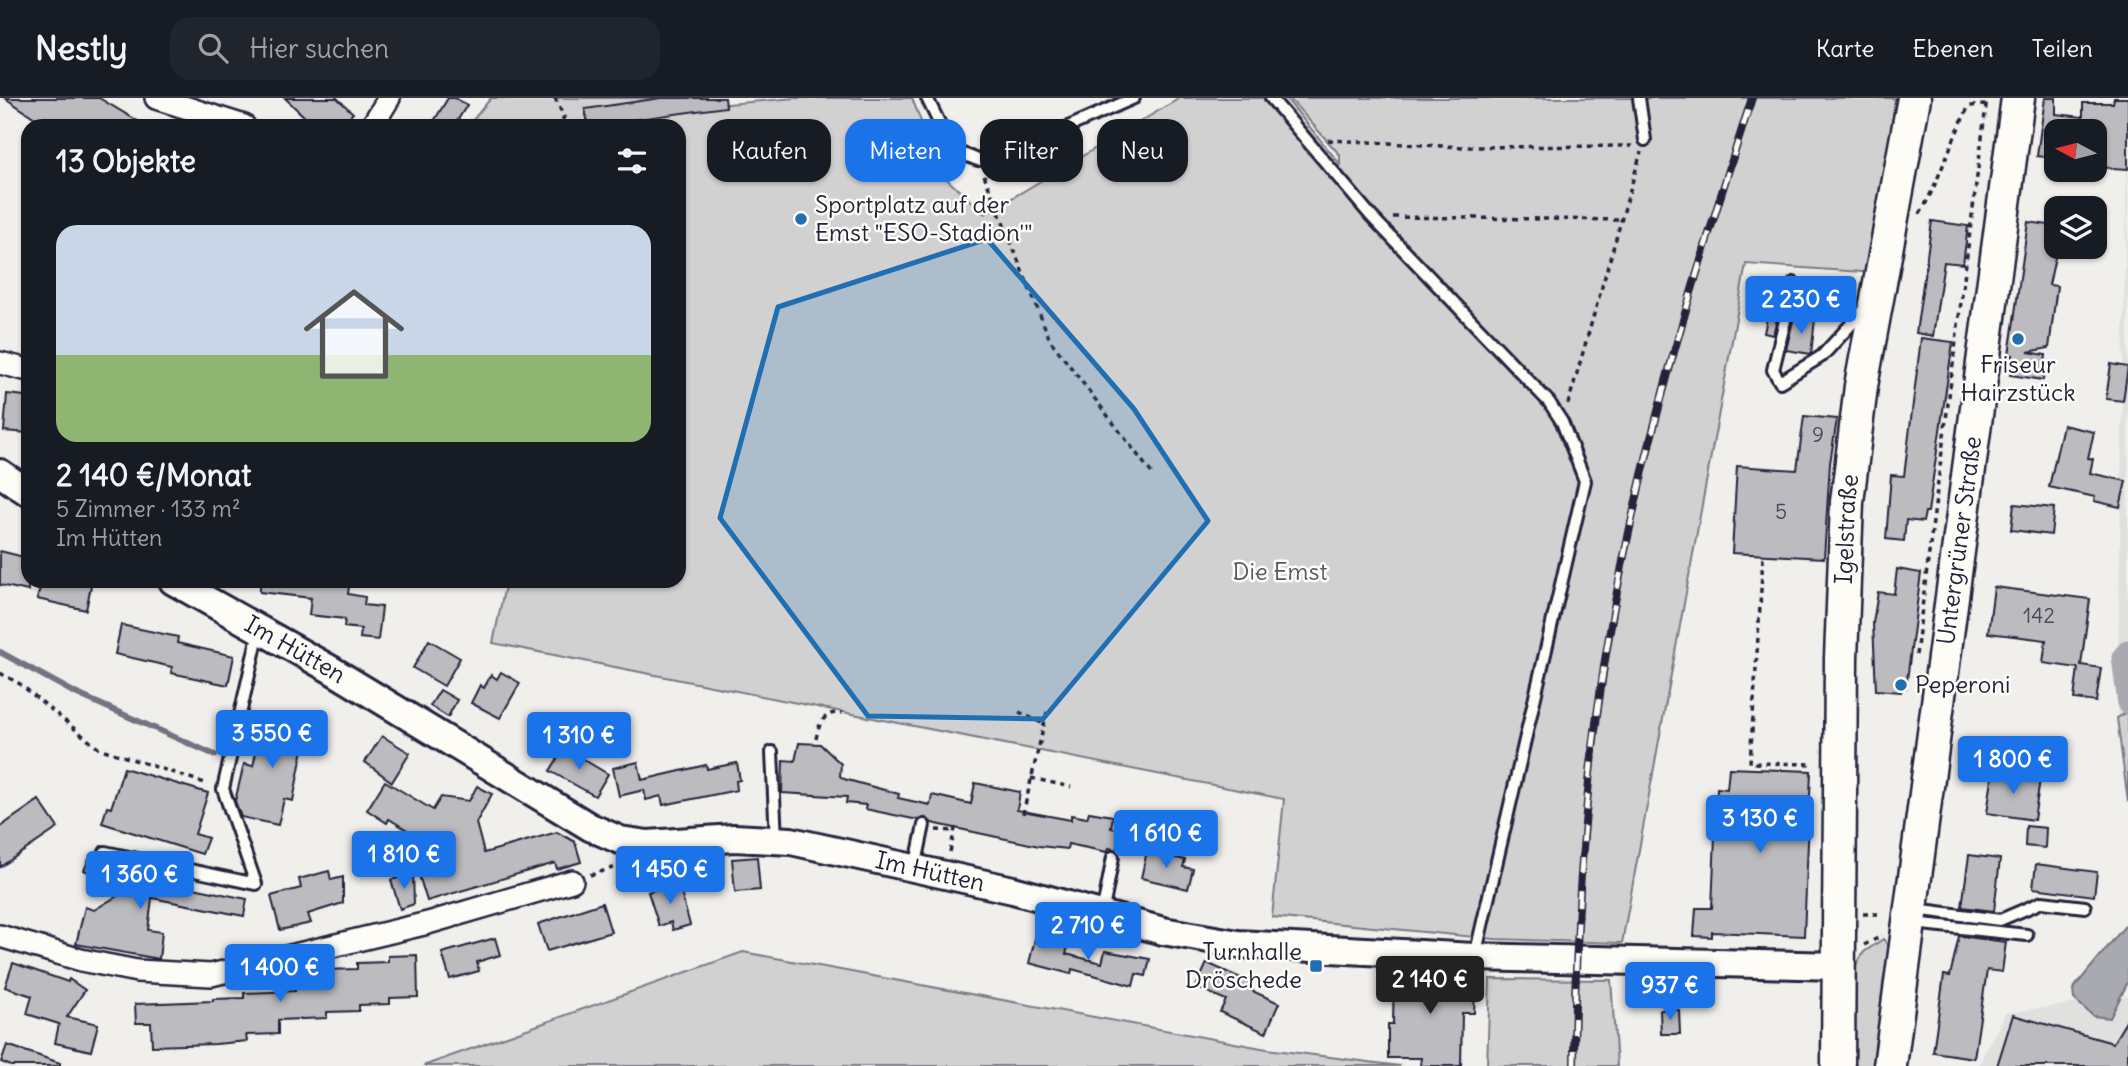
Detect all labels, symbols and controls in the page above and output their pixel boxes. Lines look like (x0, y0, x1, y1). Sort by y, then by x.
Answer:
search box (170, 17, 660, 80)
text: Nestly (35, 27, 128, 69)
icon: search (194, 29, 232, 67)
text: Hier suchen (250, 32, 389, 65)
text: Karte (1816, 33, 1875, 63)
text: Ebenen (1913, 33, 1994, 63)
text: Teilen (2032, 33, 2093, 63)
chip: Kaufen (707, 119, 831, 182)
chip: Mieten (845, 119, 966, 182)
chip: Filter (980, 119, 1083, 182)
chip: Neu (1097, 119, 1188, 182)
north arrow (2044, 119, 2107, 182)
map controls (2044, 119, 2107, 259)
text: 13 Objekte (56, 142, 196, 180)
icon: filters (613, 142, 651, 180)
place label: Sportplatz auf der Emst "ESO-Stadion'" (815, 189, 1032, 247)
button: layers (2044, 196, 2107, 259)
marker: Sportplatz auf der Emst "ESO-Stadion'" (793, 211, 809, 227)
icon: home (291, 271, 417, 397)
pin: 2 230 € (1736, 276, 1866, 336)
text: 2 230 € (1761, 284, 1841, 313)
marker: Friseur Hairzstück (2010, 331, 2026, 347)
place label: Friseur Hairzstück (1961, 349, 2075, 407)
house number: 9 (1812, 421, 1824, 448)
street label: Untergrüner Straße (1930, 434, 1987, 647)
text: 2 140 €/Monat (56, 456, 251, 494)
street label: Igelstraße (1828, 472, 1864, 585)
text: 5 Zimmer · 133 m² (56, 494, 241, 523)
house number: 5 (1775, 498, 1787, 525)
text: Im Hütten (56, 523, 162, 552)
park label: Die Emst (1232, 556, 1328, 586)
house number: 142 (2023, 602, 2055, 629)
street label: Im Hütten (240, 608, 352, 689)
place label: Peperoni (1915, 669, 2010, 699)
marker: Peperoni (1893, 677, 1909, 693)
pin: 3 550 € (207, 710, 337, 770)
pin: 1 310 € (514, 712, 644, 772)
text: 3 550 € (232, 718, 312, 747)
text: 1 310 € (543, 720, 615, 749)
pin: 1 800 € (1948, 736, 2078, 796)
text: 1 800 € (1974, 744, 2052, 773)
pin: 3 130 € (1695, 796, 1825, 855)
text: 3 130 € (1722, 803, 1798, 832)
pin: 1 610 € (1101, 810, 1231, 870)
text: 1 610 € (1130, 818, 1202, 847)
pin: 1 810 € (339, 832, 469, 891)
text: 1 810 € (368, 839, 440, 868)
street label: Im Hütten (873, 844, 988, 897)
pin: 1 450 € (605, 846, 735, 906)
pin: 1 360 € (75, 852, 205, 911)
text: 1 450 € (632, 854, 708, 883)
text: 1 360 € (102, 859, 178, 888)
pin: 2 710 € (1023, 902, 1153, 962)
text: 2 710 € (1051, 910, 1125, 939)
place label: Turnhalle Dröschede (1185, 936, 1302, 994)
pin: 1 400 € (215, 944, 345, 1004)
text: 1 400 € (241, 952, 319, 981)
pin: 2 140 € (1365, 956, 1495, 1016)
marker: Turnhalle Dröschede (1308, 958, 1324, 974)
pin: 937 € (1621, 962, 1719, 1022)
text: 2 140 € (1392, 964, 1468, 993)
text: 937 € (1641, 970, 1699, 999)

